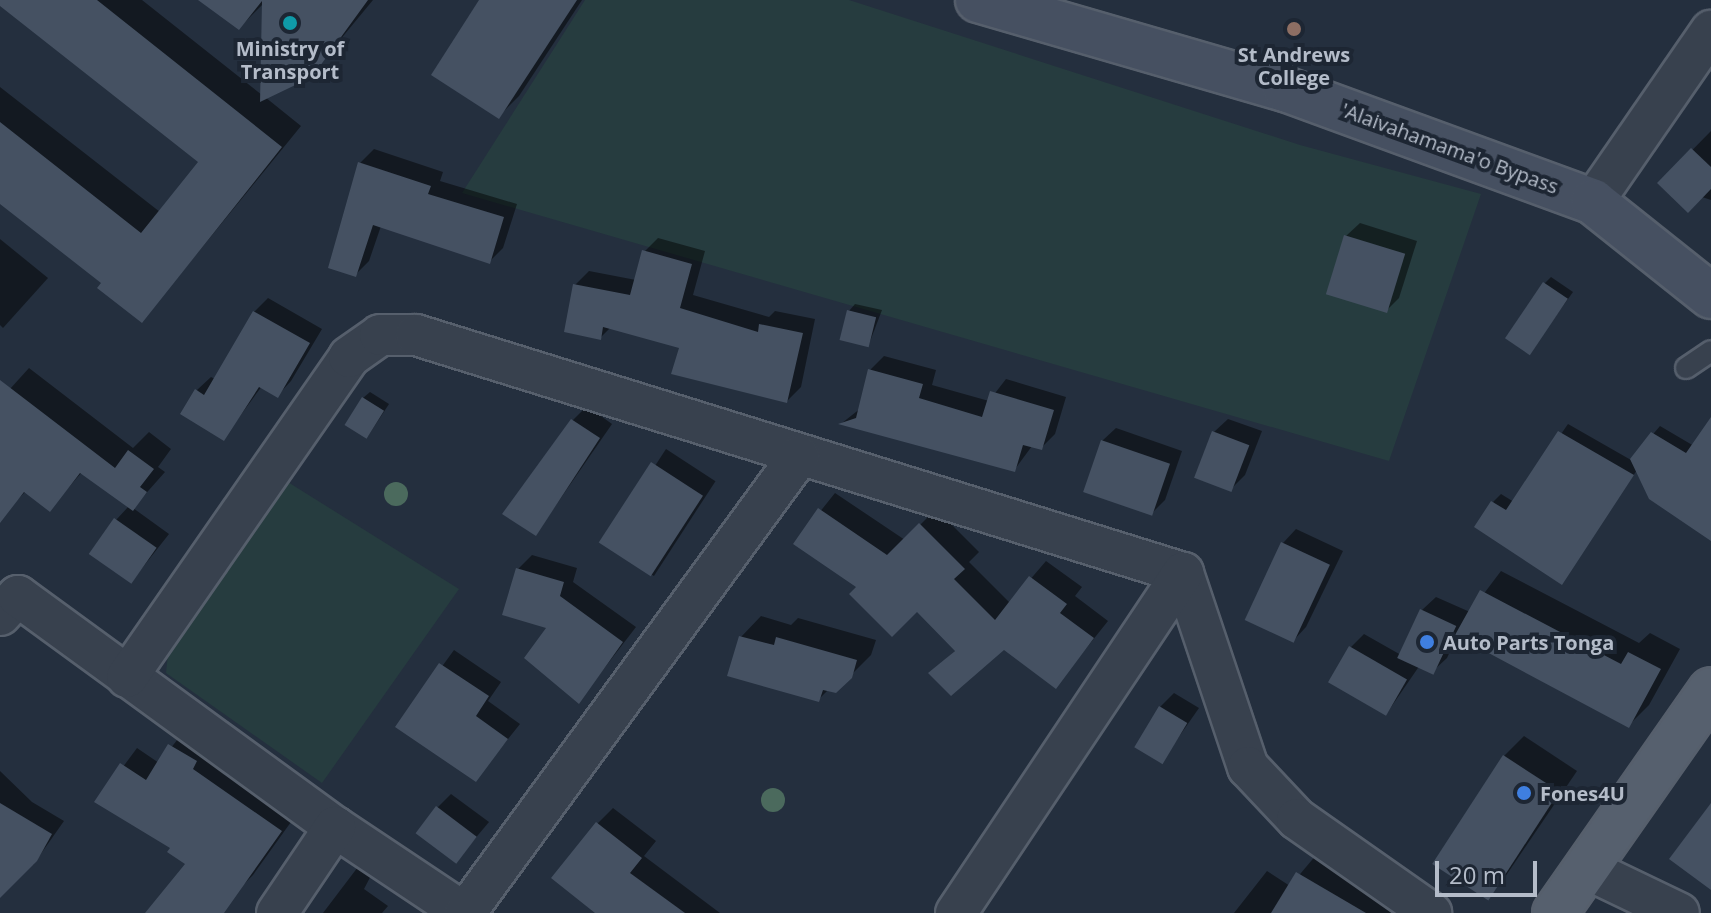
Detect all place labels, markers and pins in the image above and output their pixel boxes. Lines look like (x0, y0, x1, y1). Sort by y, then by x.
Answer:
marker: Ministry of Transport (281, 14, 299, 32)
marker: St Andrews College (1285, 20, 1303, 38)
place label: Ministry of Transport (236, 36, 344, 83)
place label: St Andrews College (1238, 42, 1350, 89)
place label: Auto Parts Tonga (1443, 630, 1614, 654)
marker: Auto Parts Tonga (1418, 633, 1436, 651)
place label: Fones4U (1540, 781, 1625, 805)
marker: Fones4U (1515, 784, 1533, 802)

